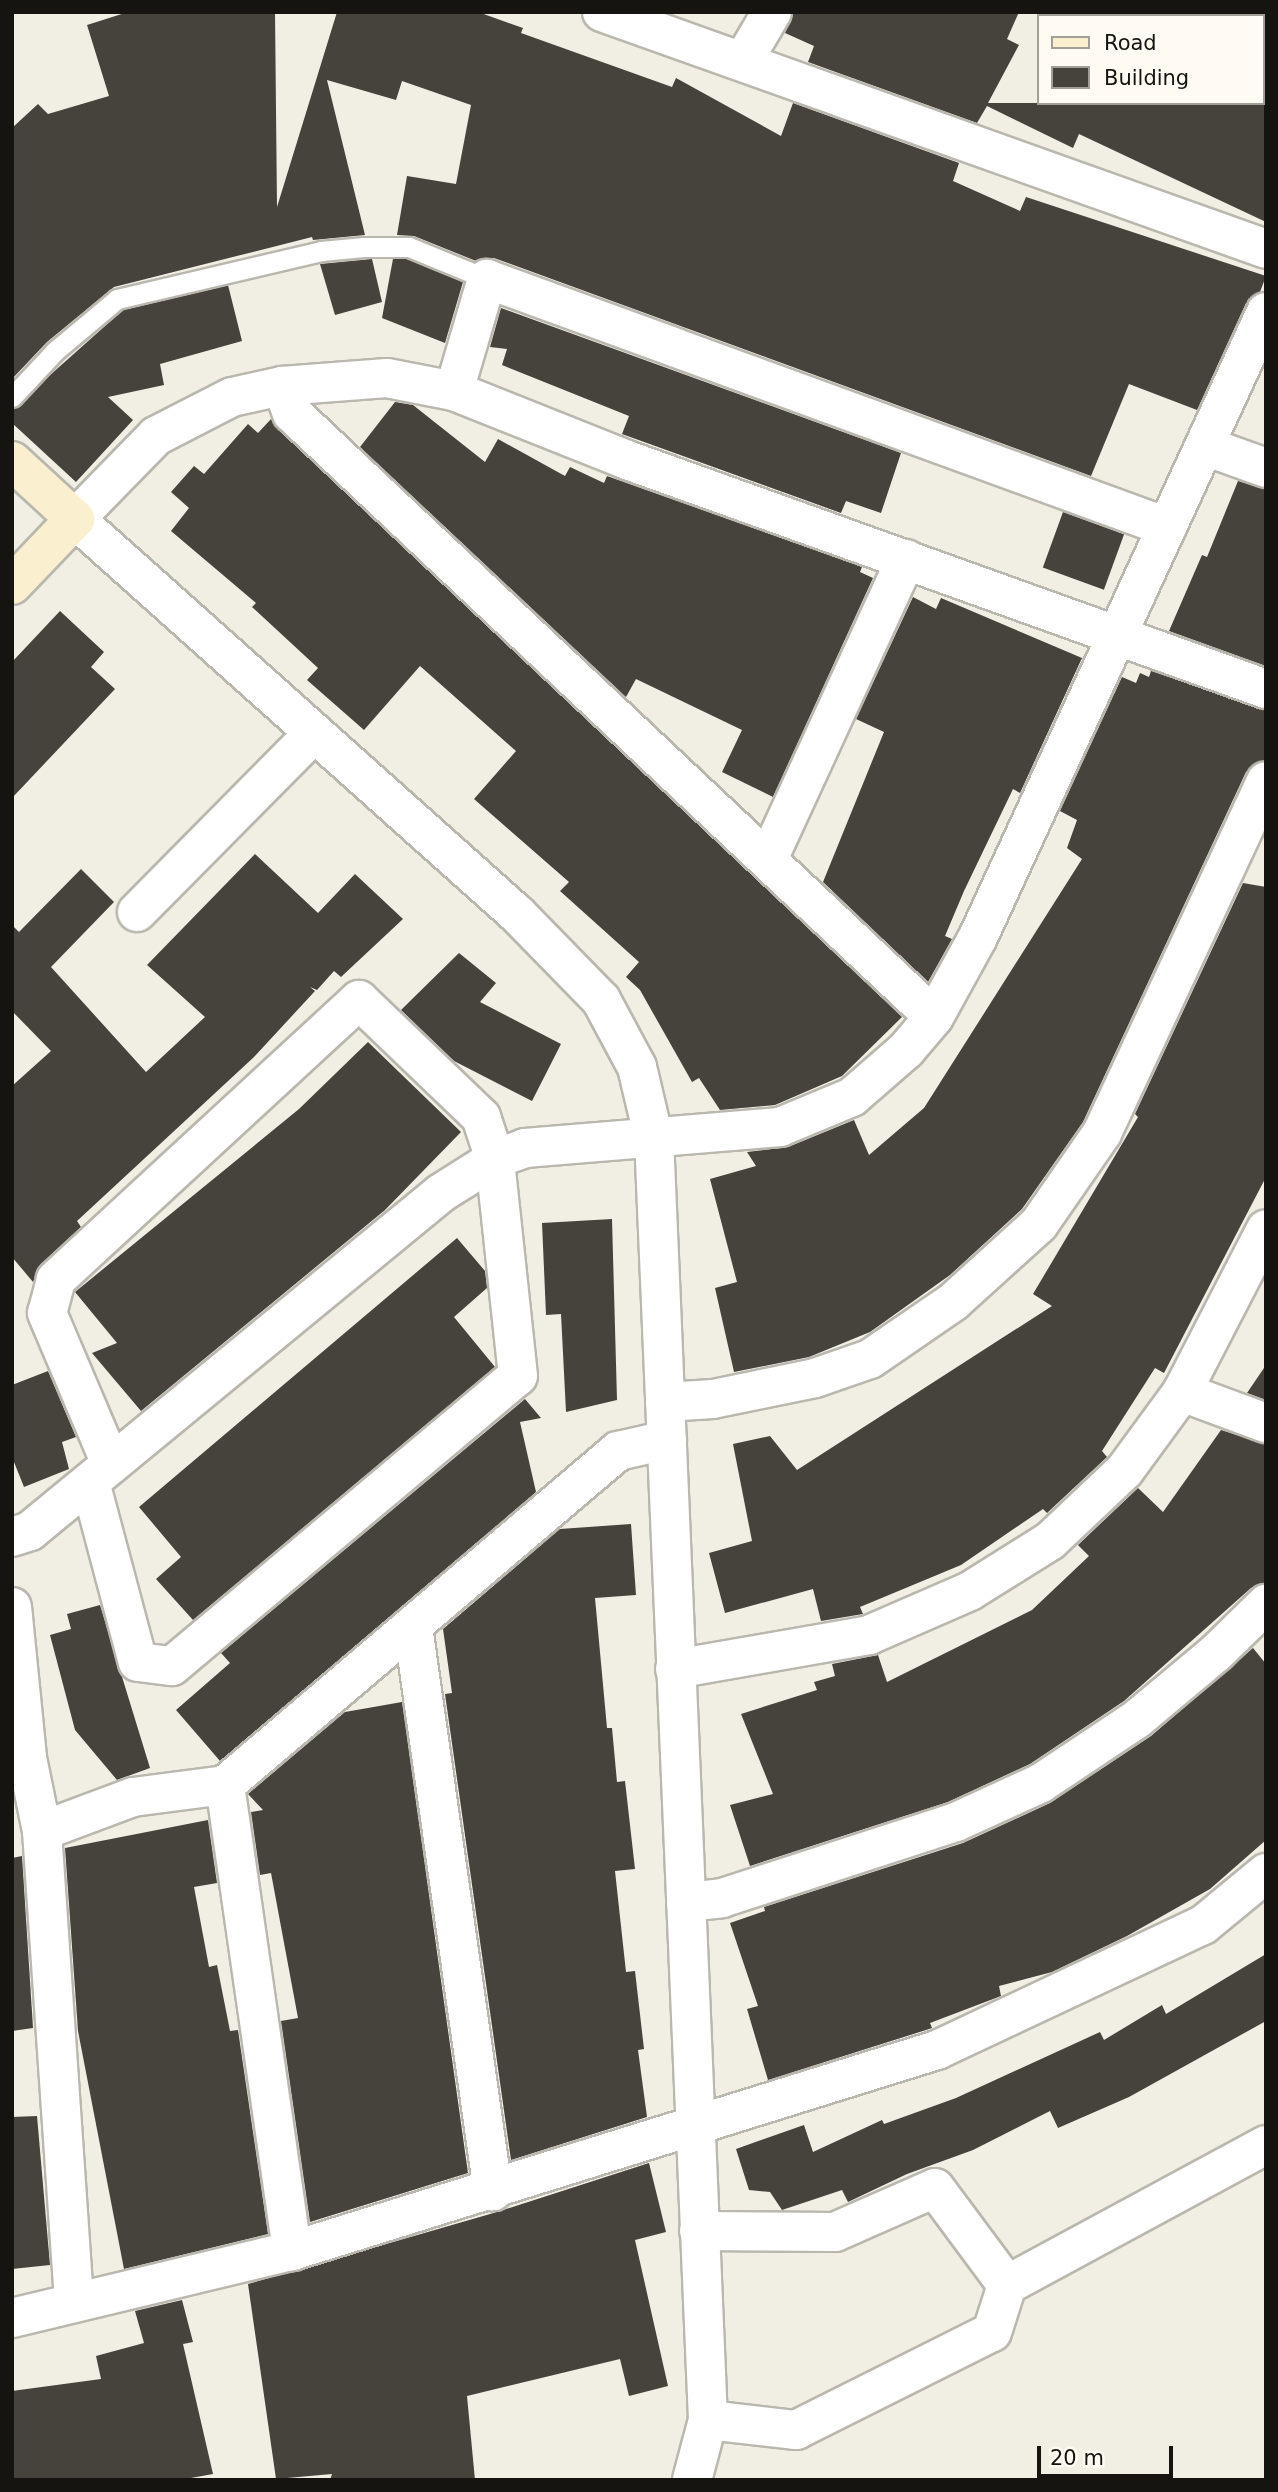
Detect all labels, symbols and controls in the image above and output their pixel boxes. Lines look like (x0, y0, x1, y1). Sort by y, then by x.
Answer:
legend (1036, 14, 1264, 105)
text: Road (1104, 31, 1157, 55)
text: Building (1104, 66, 1189, 90)
scale bar (1040, 2432, 1176, 2476)
text: 20 m (1050, 2446, 1104, 2470)

